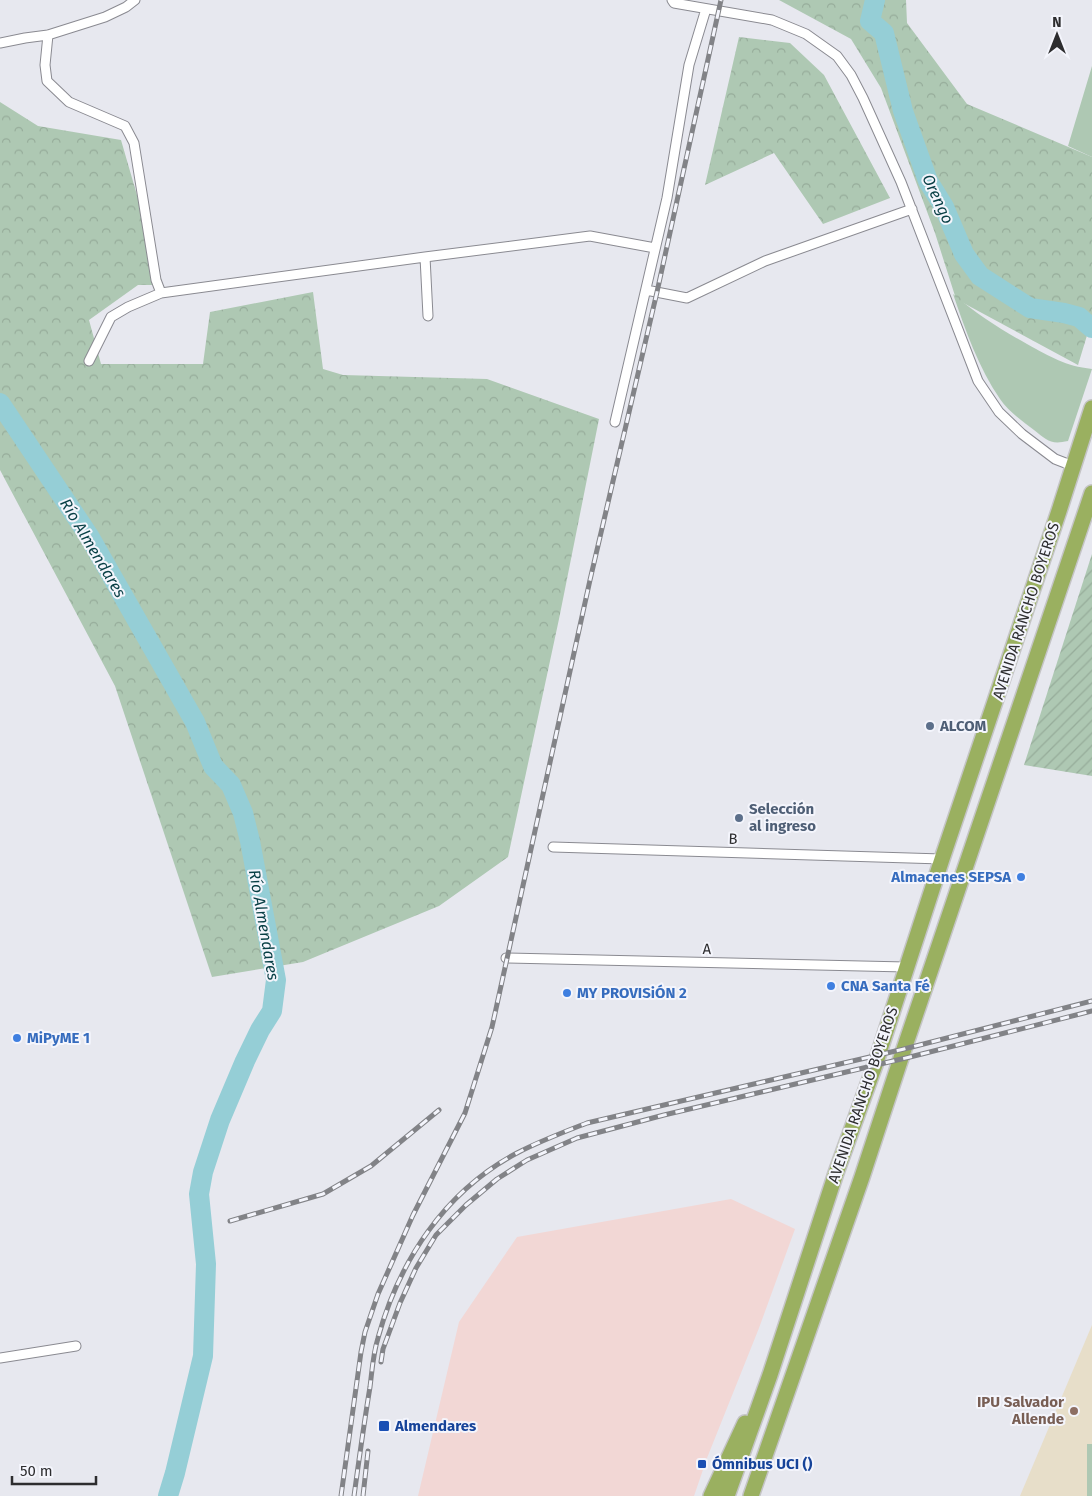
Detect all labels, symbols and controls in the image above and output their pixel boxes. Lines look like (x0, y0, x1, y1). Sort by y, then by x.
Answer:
north arrow (1032, 10, 1082, 60)
text: N (1052, 14, 1062, 31)
water label: Orengo (918, 171, 958, 227)
water label: Río Almendares (56, 495, 130, 601)
street label: AVENIDA RANCHO BOYEROS (989, 520, 1063, 702)
place label: ALCOM (939, 717, 986, 735)
marker: ALCOM (924, 720, 936, 732)
place label: Selección al ingreso (749, 800, 816, 835)
marker: Selección al ingreso (733, 812, 745, 824)
street label: B (728, 830, 738, 848)
water label: Río Almendares (245, 868, 283, 982)
place label: Almacenes SEPSA (890, 868, 1012, 886)
marker: Almacenes SEPSA (1015, 871, 1027, 883)
street label: A (703, 940, 712, 958)
place label: CNA Santa Fé (841, 977, 930, 995)
marker: CNA Santa Fé (825, 980, 837, 992)
place label: MY PROVISiÓN 2 (577, 984, 687, 1002)
marker: MY PROVISiÓN 2 (561, 987, 573, 999)
street label: AVENIDA RANCHO BOYEROS (824, 1005, 902, 1185)
place label: MiPyME 1 (27, 1029, 90, 1047)
marker: MiPyME 1 (11, 1032, 23, 1044)
place label: IPU Salvador Allende (977, 1393, 1065, 1428)
marker: IPU Salvador Allende (1068, 1405, 1080, 1417)
place label: Almendares (394, 1417, 476, 1435)
marker: Almendares (377, 1419, 391, 1433)
scale bar (12, 1454, 96, 1486)
place label: Ómnibus UCI () (712, 1455, 812, 1473)
marker: Ómnibus UCI () (696, 1458, 708, 1470)
text: 50 m (20, 1462, 53, 1480)

